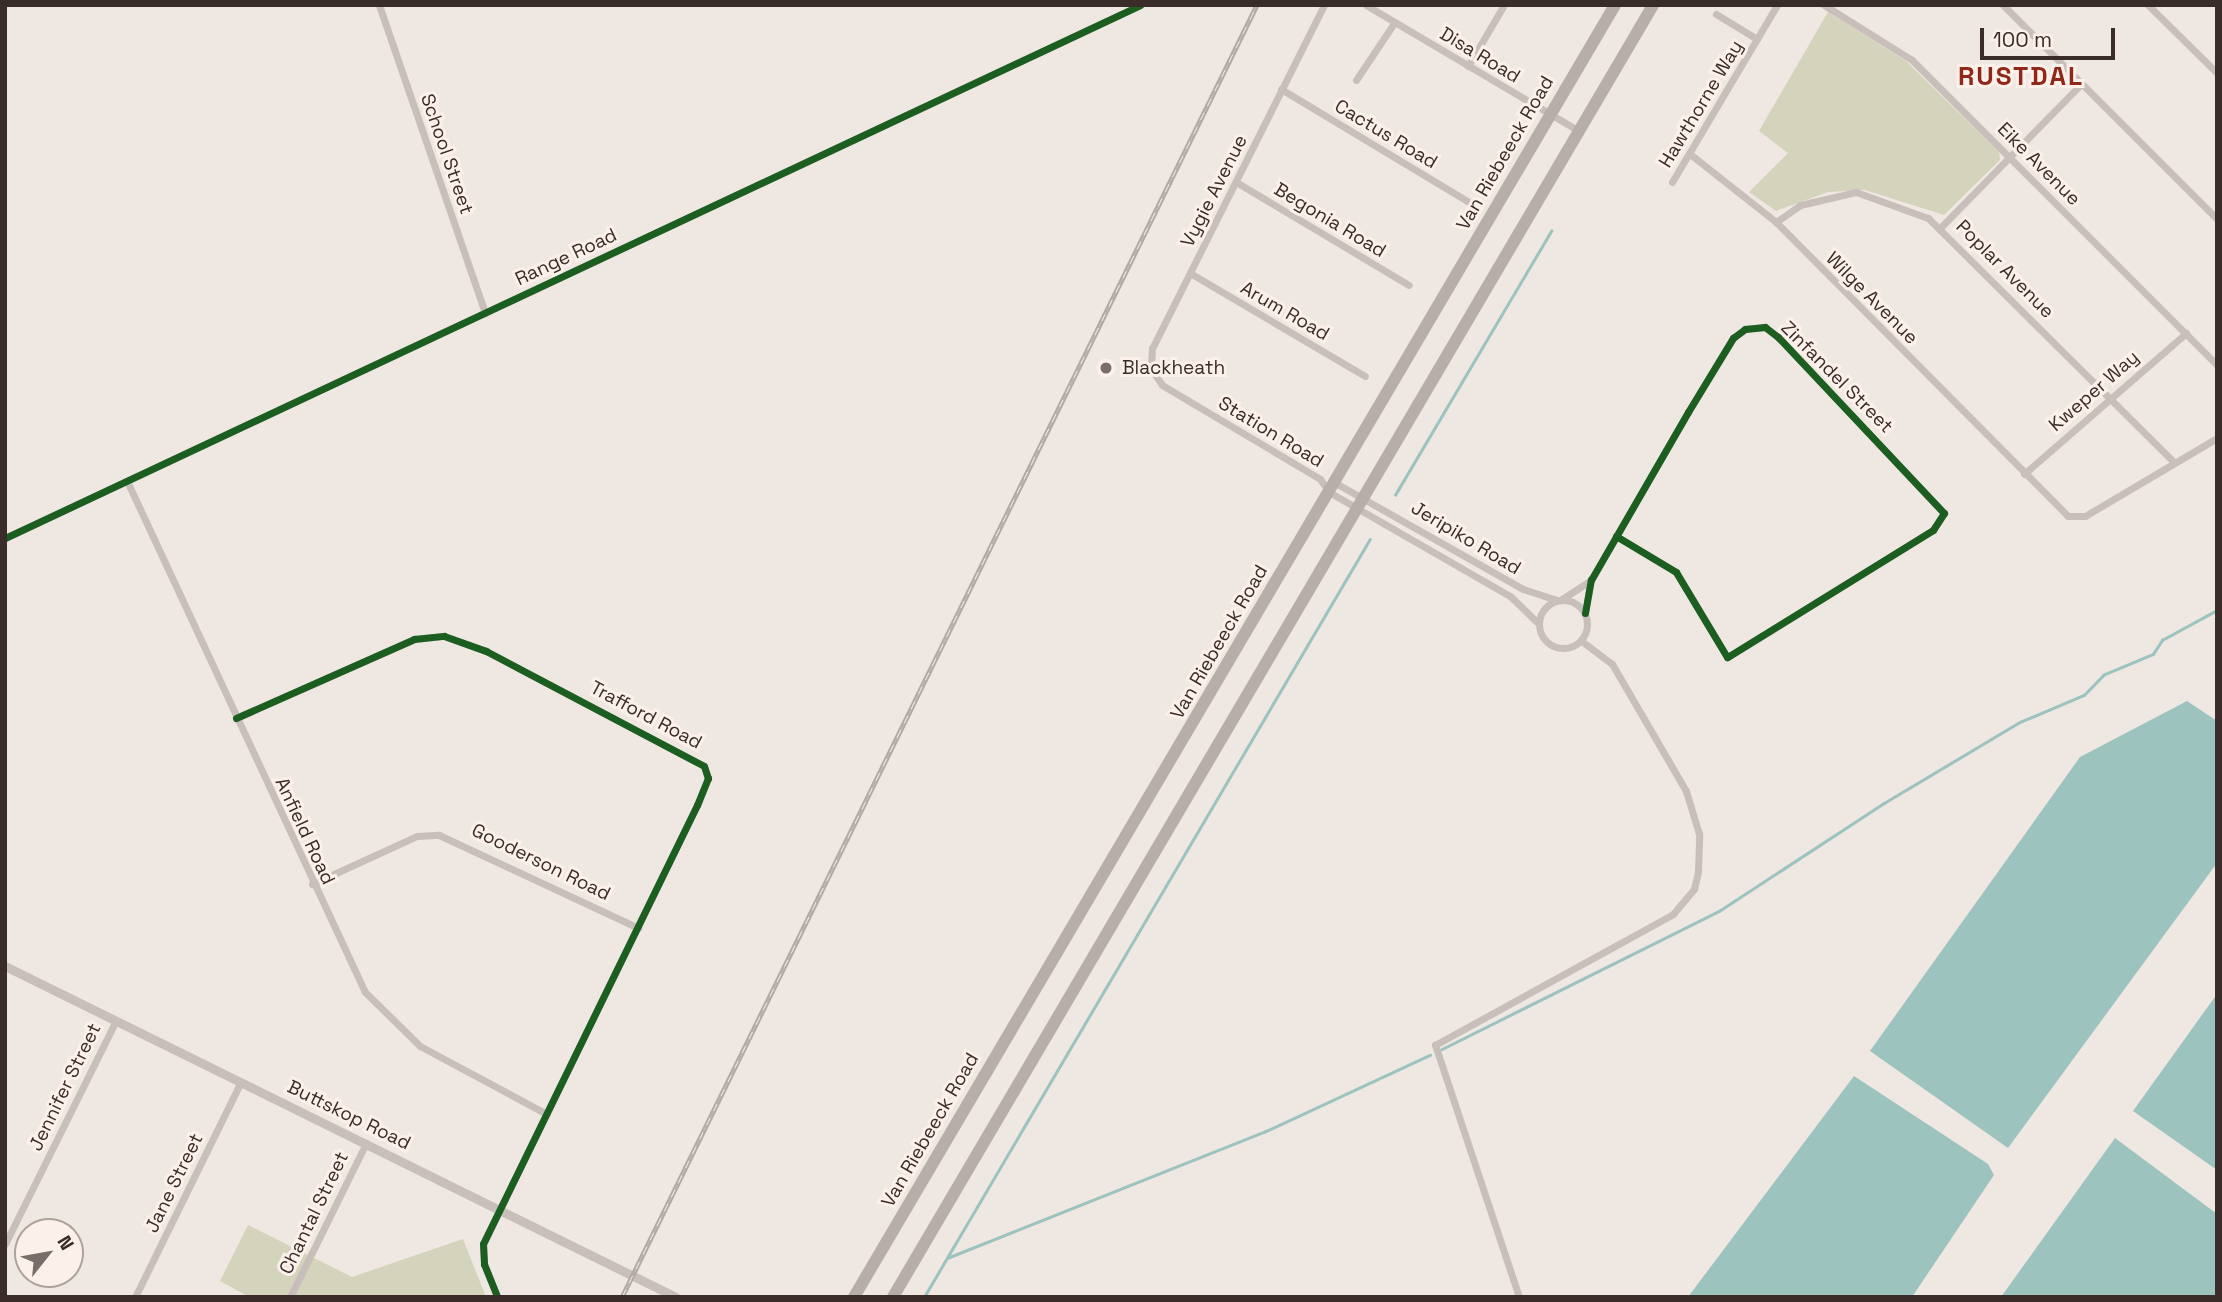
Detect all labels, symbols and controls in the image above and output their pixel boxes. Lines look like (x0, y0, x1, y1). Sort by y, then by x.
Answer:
scale bar (1984, 14, 2119, 58)
street label: Disa Road (1436, 22, 1524, 88)
text: 100 m (1993, 26, 2052, 53)
street label: Hawthorne Way (1654, 36, 1748, 172)
district label: RUSTDAL (1959, 61, 2083, 93)
street label: Van Riebeeck Road (1452, 72, 1558, 234)
street label: School Street (416, 91, 478, 217)
street label: Cactus Road (1331, 94, 1441, 174)
street label: Eike Avenue (1993, 118, 2085, 210)
street label: Vygie Avenue (1176, 131, 1252, 251)
street label: Begonia Road (1270, 178, 1390, 262)
street label: Poplar Avenue (1951, 215, 2059, 323)
street label: Range Road (512, 224, 620, 290)
street label: Wilge Avenue (1821, 247, 1923, 349)
street label: Arum Road (1237, 276, 1333, 346)
street label: Zinfandel Street (1776, 316, 1898, 438)
street label: Kweper Way (2044, 346, 2144, 436)
place label: Blackheath (1122, 357, 1225, 379)
marker: Blackheath (1096, 358, 1116, 378)
street label: Station Road (1214, 392, 1328, 472)
street label: Jeripiko Road (1407, 496, 1525, 580)
street label: Van Riebeeck Road (1166, 561, 1272, 723)
street label: Trafford Road (586, 676, 706, 754)
street label: Anfield Road (270, 774, 340, 888)
street label: Gooderson Road (468, 819, 614, 905)
street label: Jennifer Street (24, 1019, 106, 1155)
street label: Van Riebeeck Road (877, 1049, 983, 1211)
street label: Buttskop Road (284, 1075, 414, 1155)
street label: Jane Street (140, 1130, 208, 1236)
street label: Chantal Street (275, 1148, 353, 1278)
north arrow (14, 1218, 84, 1288)
text: N (52, 1231, 80, 1255)

